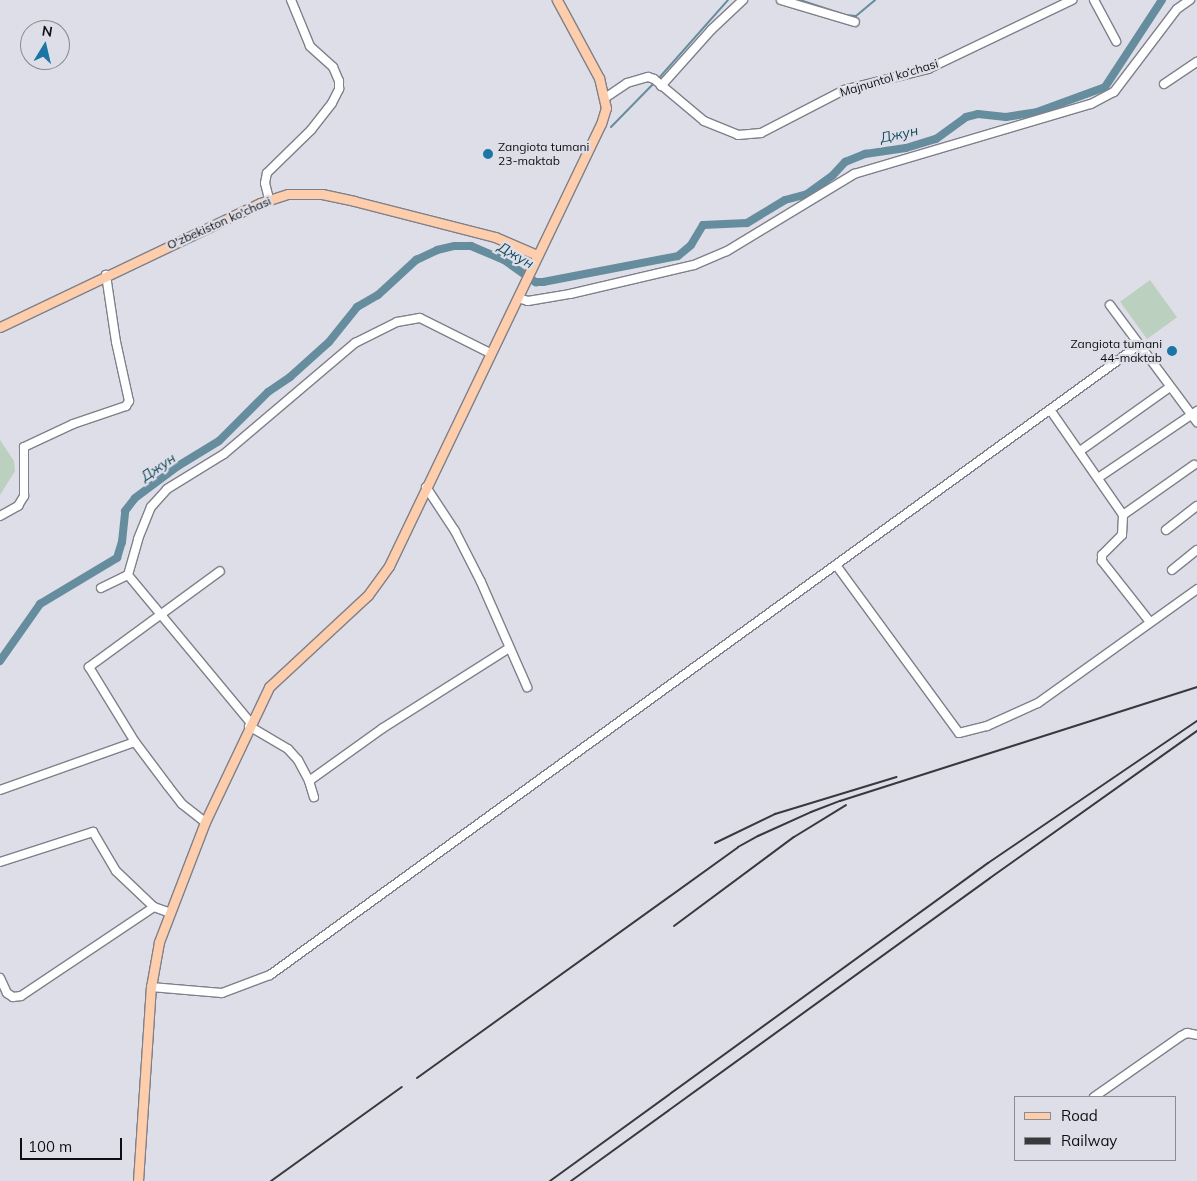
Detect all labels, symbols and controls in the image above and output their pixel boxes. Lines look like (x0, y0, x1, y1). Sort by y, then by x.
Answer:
north arrow (20, 20, 70, 70)
text: N (41, 21, 54, 41)
street label: Majnuntol ko‘chasi (838, 56, 940, 100)
water label: Джун (878, 122, 920, 146)
place label: Zangiota tumani 23-maktab (498, 140, 589, 168)
marker: Zangiota tumani 23-maktab (482, 148, 494, 160)
street label: O'zbekiston ko'chasi (165, 194, 273, 252)
water label: Джун (495, 238, 537, 272)
place label: Zangiota tumani 44-maktab (1071, 337, 1162, 365)
marker: Zangiota tumani 44-maktab (1166, 345, 1178, 357)
water label: Джун (137, 449, 179, 485)
legend (1014, 1096, 1177, 1161)
text: Road (1061, 1106, 1098, 1125)
scale bar (22, 1128, 125, 1160)
text: Railway (1061, 1131, 1117, 1150)
text: 100 m (28, 1137, 72, 1156)

